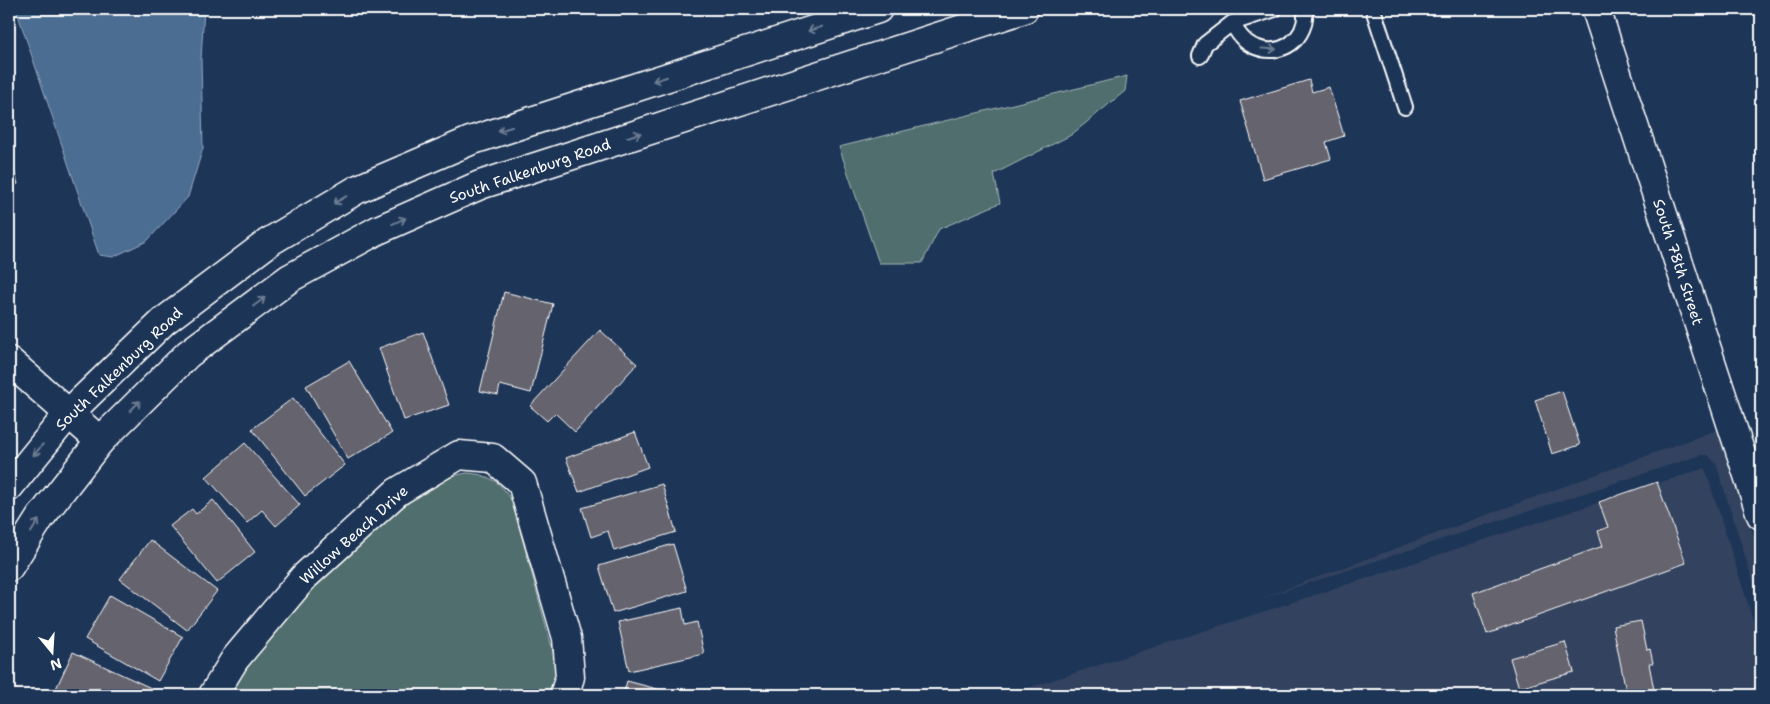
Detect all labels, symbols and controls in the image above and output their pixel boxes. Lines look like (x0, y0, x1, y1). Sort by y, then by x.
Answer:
one-way arrow (807, 24, 823, 34)
one-way arrow (1261, 44, 1277, 53)
one-way arrow (653, 75, 668, 84)
one-way arrow (498, 125, 514, 134)
one-way arrow (625, 130, 641, 139)
street label: South Falkenburg Road (447, 134, 614, 208)
one-way arrow (334, 195, 348, 205)
street label: South 78th Street (1648, 196, 1708, 328)
one-way arrow (391, 215, 406, 225)
one-way arrow (252, 296, 265, 307)
street label: South Falkenburg Road (51, 303, 187, 435)
one-way arrow (129, 400, 141, 412)
one-way arrow (33, 443, 44, 456)
street label: Willow Beach Drive (296, 481, 412, 589)
one-way arrow (30, 519, 40, 533)
north arrow (28, 626, 78, 676)
text: N (48, 654, 64, 675)

